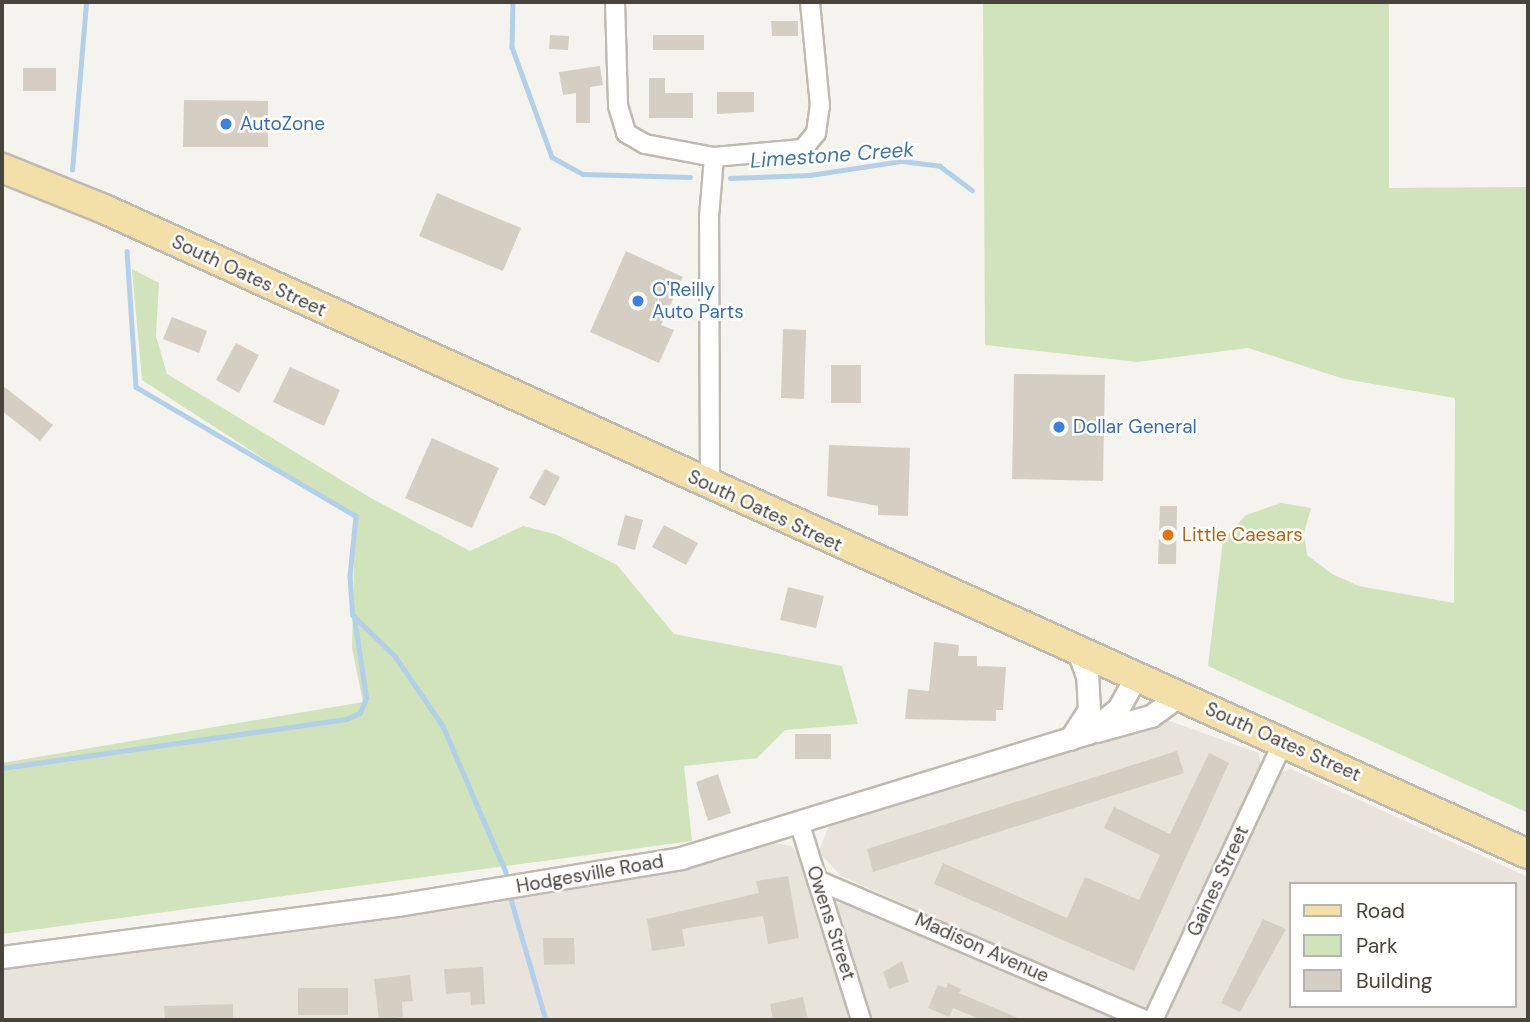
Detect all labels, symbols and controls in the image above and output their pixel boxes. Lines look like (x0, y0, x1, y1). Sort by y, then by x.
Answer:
place label: AutoZone (240, 113, 325, 135)
marker: AutoZone (218, 116, 234, 132)
water label: Limestone Creek (749, 137, 915, 173)
street label: South Oates Street (168, 230, 330, 322)
place label: O'Reilly Auto Parts (652, 279, 744, 323)
marker: O'Reilly Auto Parts (630, 293, 646, 309)
place label: Dollar General (1073, 416, 1197, 438)
marker: Dollar General (1051, 419, 1067, 435)
street label: South Oates Street (684, 465, 846, 557)
place label: Little Caesars (1182, 524, 1303, 546)
marker: Little Caesars (1160, 527, 1176, 543)
street label: South Oates Street (1202, 697, 1364, 787)
street label: Gaines Street (1182, 822, 1254, 940)
street label: Hodgesville Road (515, 850, 665, 898)
street label: Owens Street (802, 863, 860, 983)
legend (1288, 882, 1516, 1008)
text: Road (1356, 897, 1405, 925)
street label: Madison Avenue (912, 908, 1052, 988)
text: Park (1356, 932, 1397, 960)
text: Building (1356, 967, 1432, 995)

